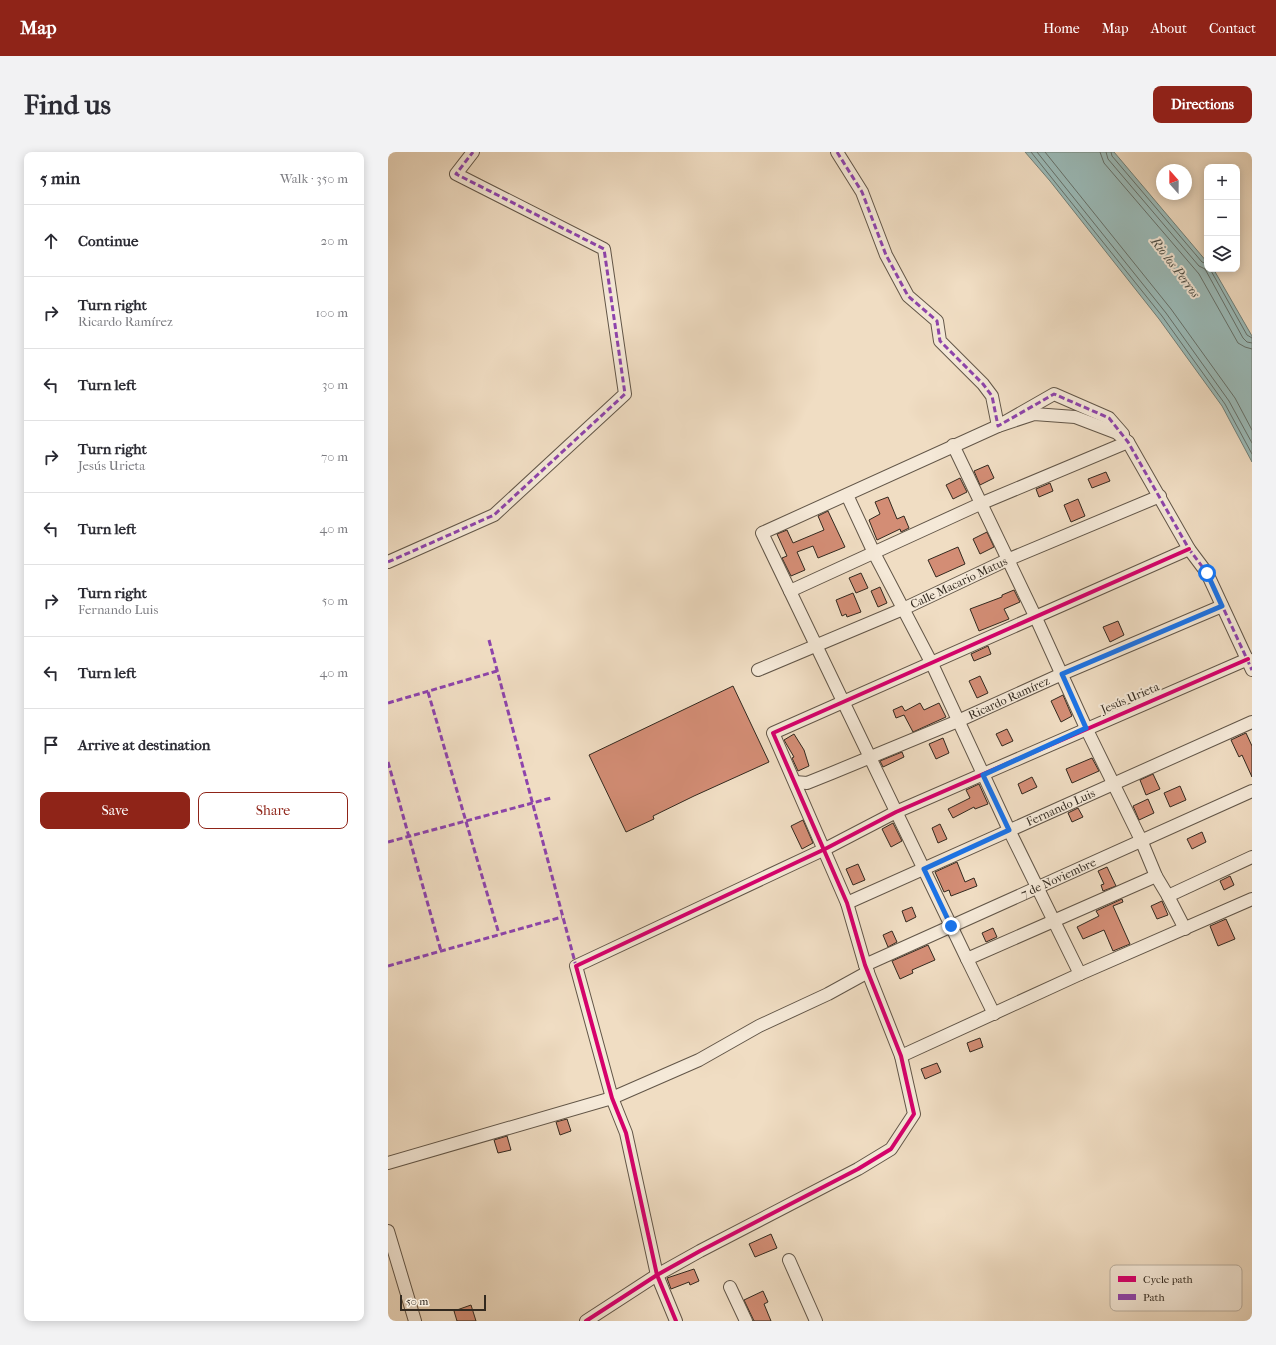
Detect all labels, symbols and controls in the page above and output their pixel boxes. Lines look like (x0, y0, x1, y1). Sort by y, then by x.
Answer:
text: Map (20, 17, 56, 39)
text: Home (1043, 20, 1080, 37)
text: Map (1102, 20, 1129, 37)
text: About (1151, 20, 1187, 37)
text: Contact (1209, 20, 1256, 37)
button: Directions (1153, 86, 1252, 123)
text: Find us (24, 88, 111, 121)
north arrow (1156, 164, 1192, 200)
map controls (1204, 164, 1240, 272)
button: + (1204, 164, 1240, 200)
text: 5 min (40, 168, 80, 188)
text: Walk · 350 m (280, 171, 348, 186)
button: − (1204, 200, 1240, 236)
icon: ahead (40, 230, 62, 252)
text: Continue (78, 232, 138, 250)
text: 20 m (321, 233, 348, 248)
water label: Rio los Perros (1147, 233, 1204, 301)
button: layers (1204, 236, 1240, 272)
text: Turn right (78, 296, 147, 314)
icon: right (40, 302, 62, 324)
text: 100 m (315, 305, 348, 320)
text: Ricardo Ramírez (78, 314, 173, 329)
icon: left (40, 374, 62, 396)
text: Turn left (78, 376, 136, 394)
text: 30 m (322, 377, 348, 392)
text: Turn right (78, 440, 147, 458)
icon: right (40, 446, 62, 468)
text: 70 m (321, 449, 348, 464)
text: Jesús Urieta (78, 458, 145, 473)
icon: left (40, 518, 62, 540)
text: Turn left (78, 520, 136, 538)
text: 40 m (320, 521, 348, 536)
street label: Calle Macario Matus (908, 554, 1010, 612)
route start (1198, 564, 1216, 582)
text: Turn right (78, 584, 147, 602)
icon: right (40, 590, 62, 612)
text: 50 m (322, 593, 348, 608)
text: Fernando Luis (78, 602, 158, 617)
icon: left (40, 662, 62, 684)
text: Turn left (78, 664, 136, 682)
text: 40 m (320, 665, 348, 680)
street label: Ricardo Ramírez (966, 673, 1052, 722)
street label: Jesús Urieta (1098, 679, 1162, 717)
icon: arrive (40, 734, 62, 756)
text: Arrive at destination (78, 736, 210, 754)
street label: Fernando Luis (1024, 786, 1098, 829)
button: Save (40, 792, 190, 829)
button: Share (198, 792, 348, 829)
street label: 7 de Noviembre (1019, 855, 1098, 901)
route end (942, 917, 960, 935)
legend (1110, 1265, 1242, 1311)
text: Cycle path (1143, 1273, 1194, 1286)
text: Path (1143, 1291, 1166, 1304)
scale bar (400, 1293, 486, 1312)
text: 50 m (406, 1295, 428, 1308)

